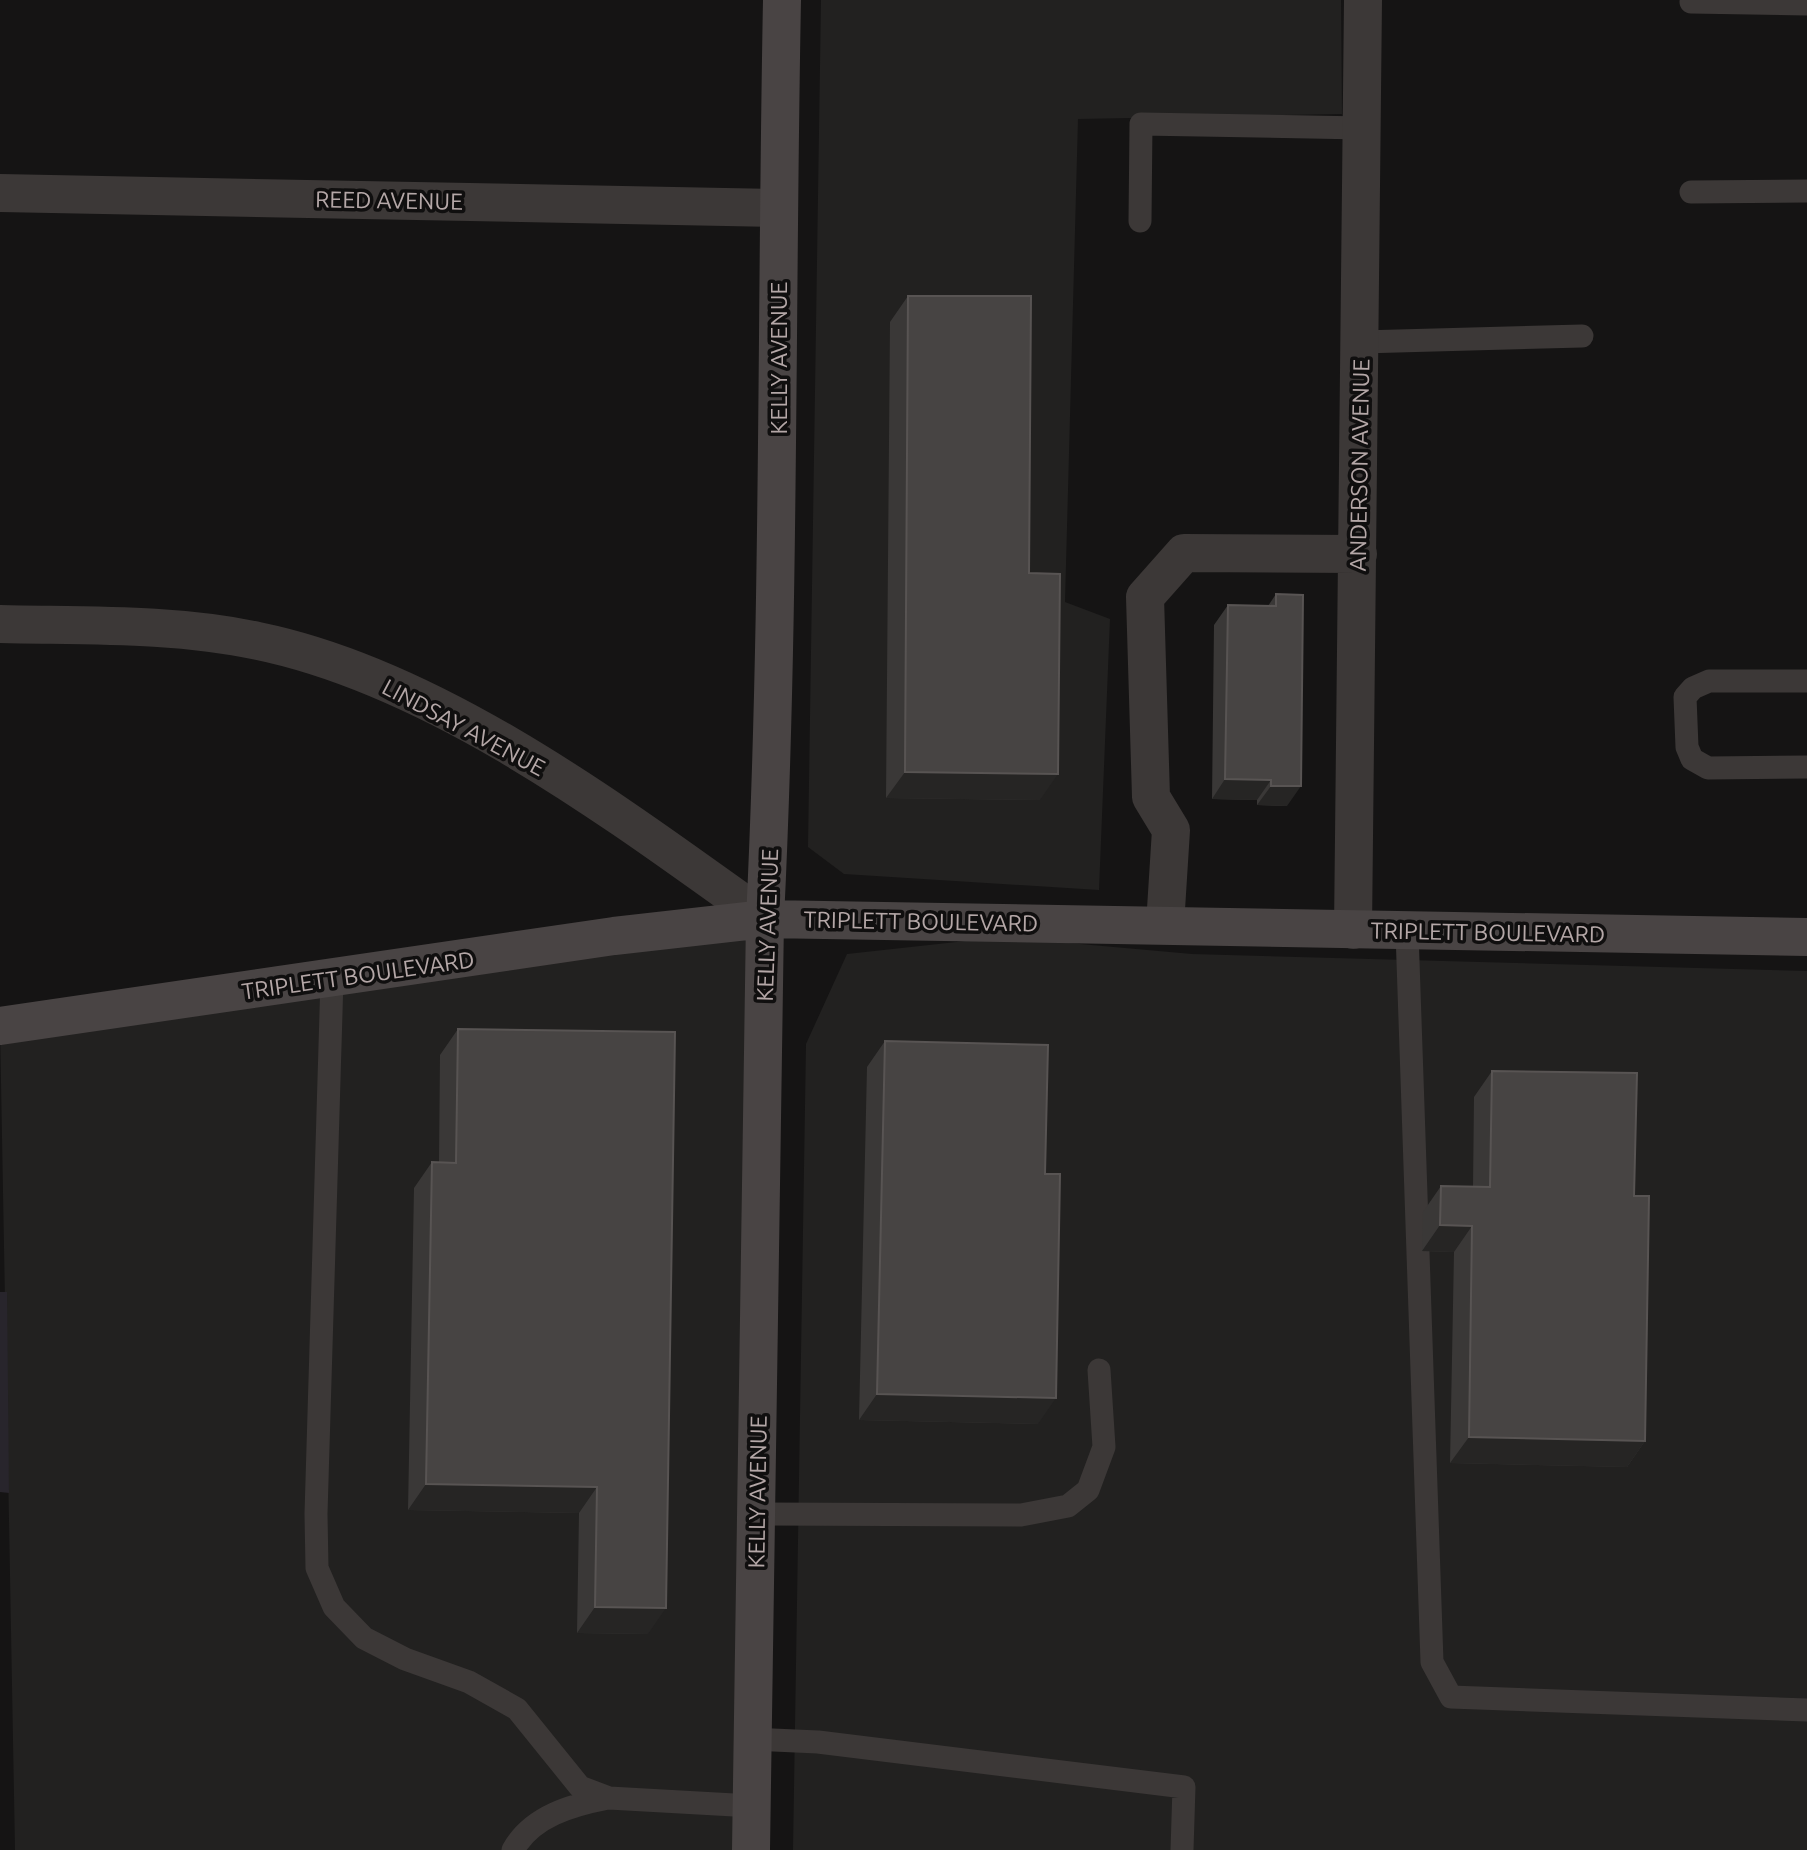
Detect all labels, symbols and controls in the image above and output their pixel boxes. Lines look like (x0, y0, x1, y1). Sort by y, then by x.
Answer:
street label: REED AVENUE (315, 186, 463, 214)
street label: KELLY AVENUE (766, 282, 791, 434)
street label: ANDERSON AVENUE (1345, 358, 1373, 572)
street label: LINDSAY AVENUE (378, 674, 550, 780)
street label: KELLY AVENUE (752, 848, 782, 1002)
street label: TRIPLETT BOULEVARD (804, 906, 1038, 936)
street label: TRIPLETT BOULEVARD (1371, 917, 1605, 947)
street label: TRIPLETT BOULEVARD (240, 946, 476, 1004)
street label: KELLY AVENUE (743, 1415, 771, 1569)

